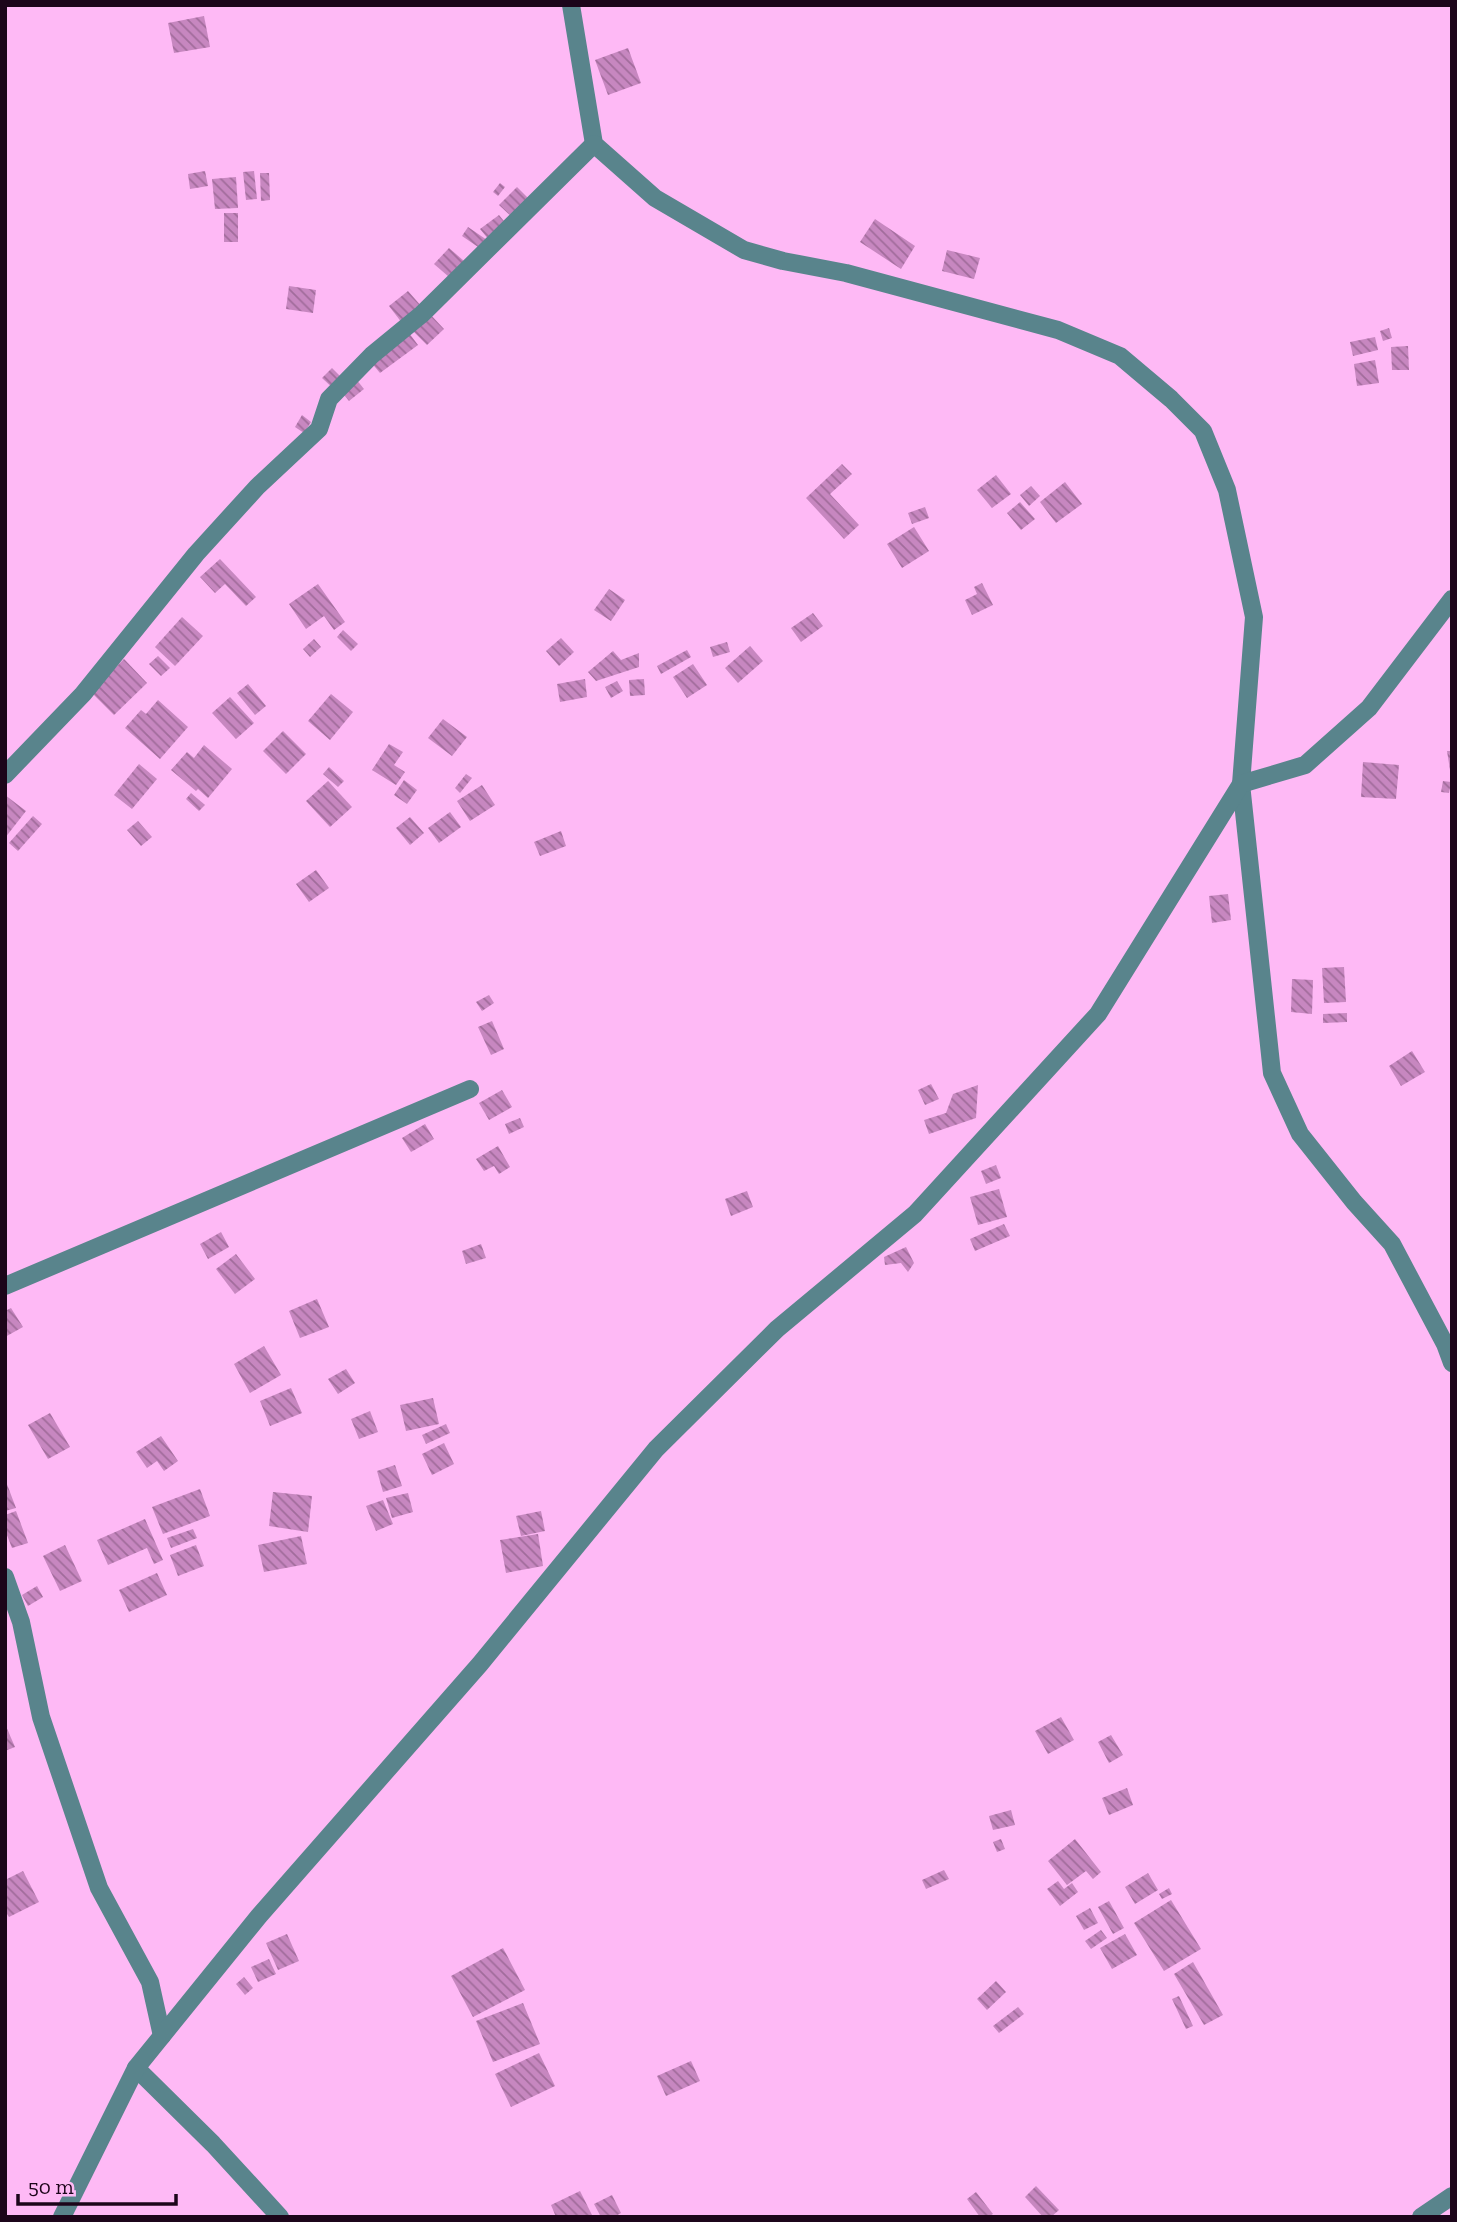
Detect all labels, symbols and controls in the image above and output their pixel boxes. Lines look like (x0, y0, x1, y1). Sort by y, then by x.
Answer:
scale bar (18, 2162, 175, 2206)
text: 50 m (28, 2174, 74, 2199)

